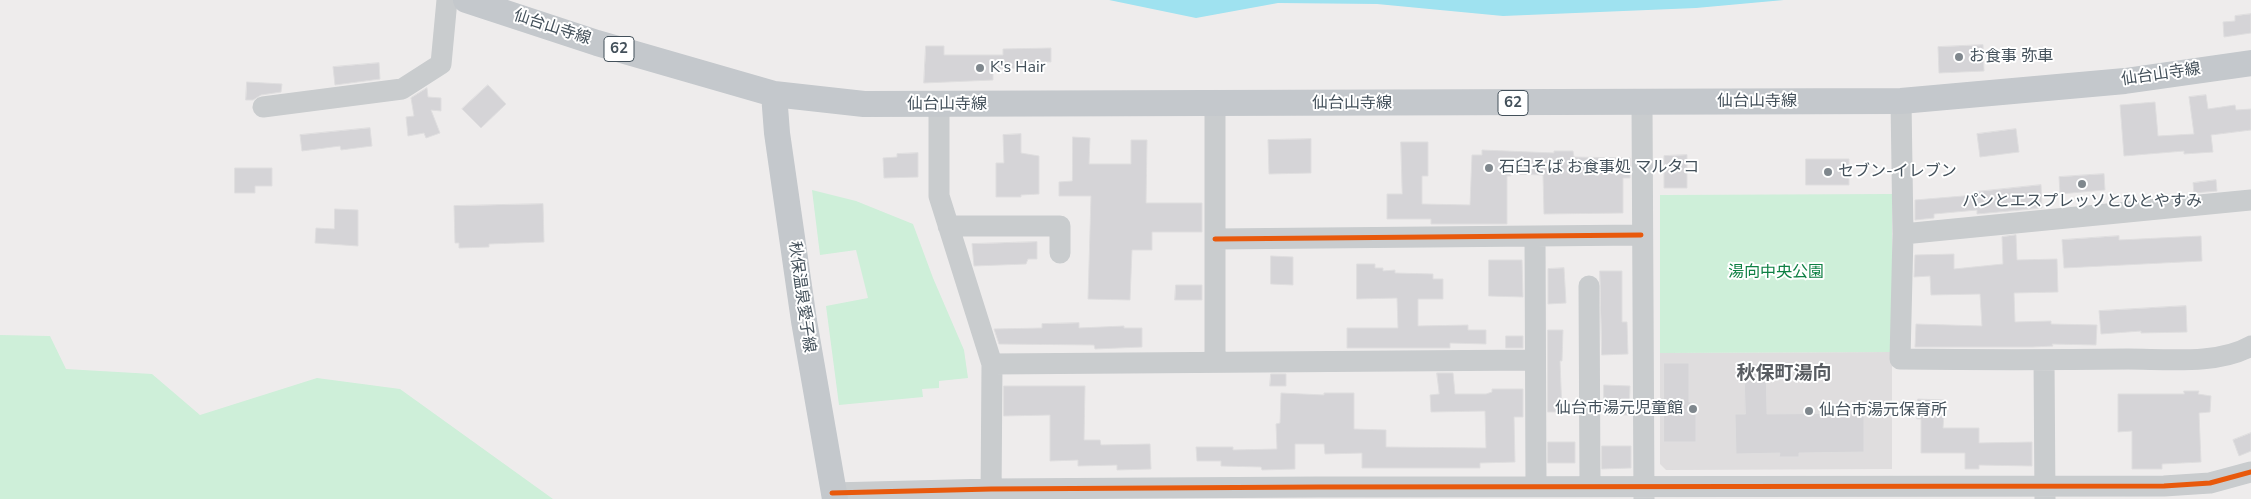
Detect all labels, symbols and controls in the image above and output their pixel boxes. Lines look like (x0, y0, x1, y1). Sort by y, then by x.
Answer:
street label: 仙台山寺線 (511, 7, 593, 49)
road number: 62 (604, 36, 634, 62)
place label: お食事 弥車 (1969, 47, 2053, 67)
marker: お食事 弥車 (1953, 51, 1965, 63)
place label: K's Hair (990, 58, 1045, 78)
street label: 仙台山寺線 (2120, 60, 2202, 90)
marker: K's Hair (974, 62, 986, 74)
road number: 62 (1498, 90, 1528, 116)
street label: 仙台山寺線 (1717, 92, 1797, 112)
street label: 仙台山寺線 (1312, 94, 1392, 114)
street label: 仙台山寺線 (907, 95, 987, 115)
place label: 石臼そば お食事処 マルタコ (1499, 158, 1699, 178)
marker: 石臼そば お食事処 マルタコ (1483, 162, 1495, 174)
place label: セブン-イレブン (1838, 162, 1957, 182)
marker: セブン-イレブン (1822, 166, 1834, 178)
marker: パンとエスプレッソとひとやすみ (2076, 178, 2088, 190)
place label: パンとエスプレッソとひとやすみ (1962, 192, 2202, 212)
street label: 秋保温泉愛子線 (784, 240, 818, 354)
park label: 湯向中央公園 (1728, 263, 1824, 283)
district label: 秋保町湯向 (1737, 363, 1831, 385)
place label: 仙台市湯元児童館 (1555, 399, 1683, 419)
place label: 仙台市湯元保育所 (1819, 401, 1947, 421)
marker: 仙台市湯元児童館 (1687, 403, 1699, 415)
marker: 仙台市湯元保育所 (1803, 405, 1815, 417)

